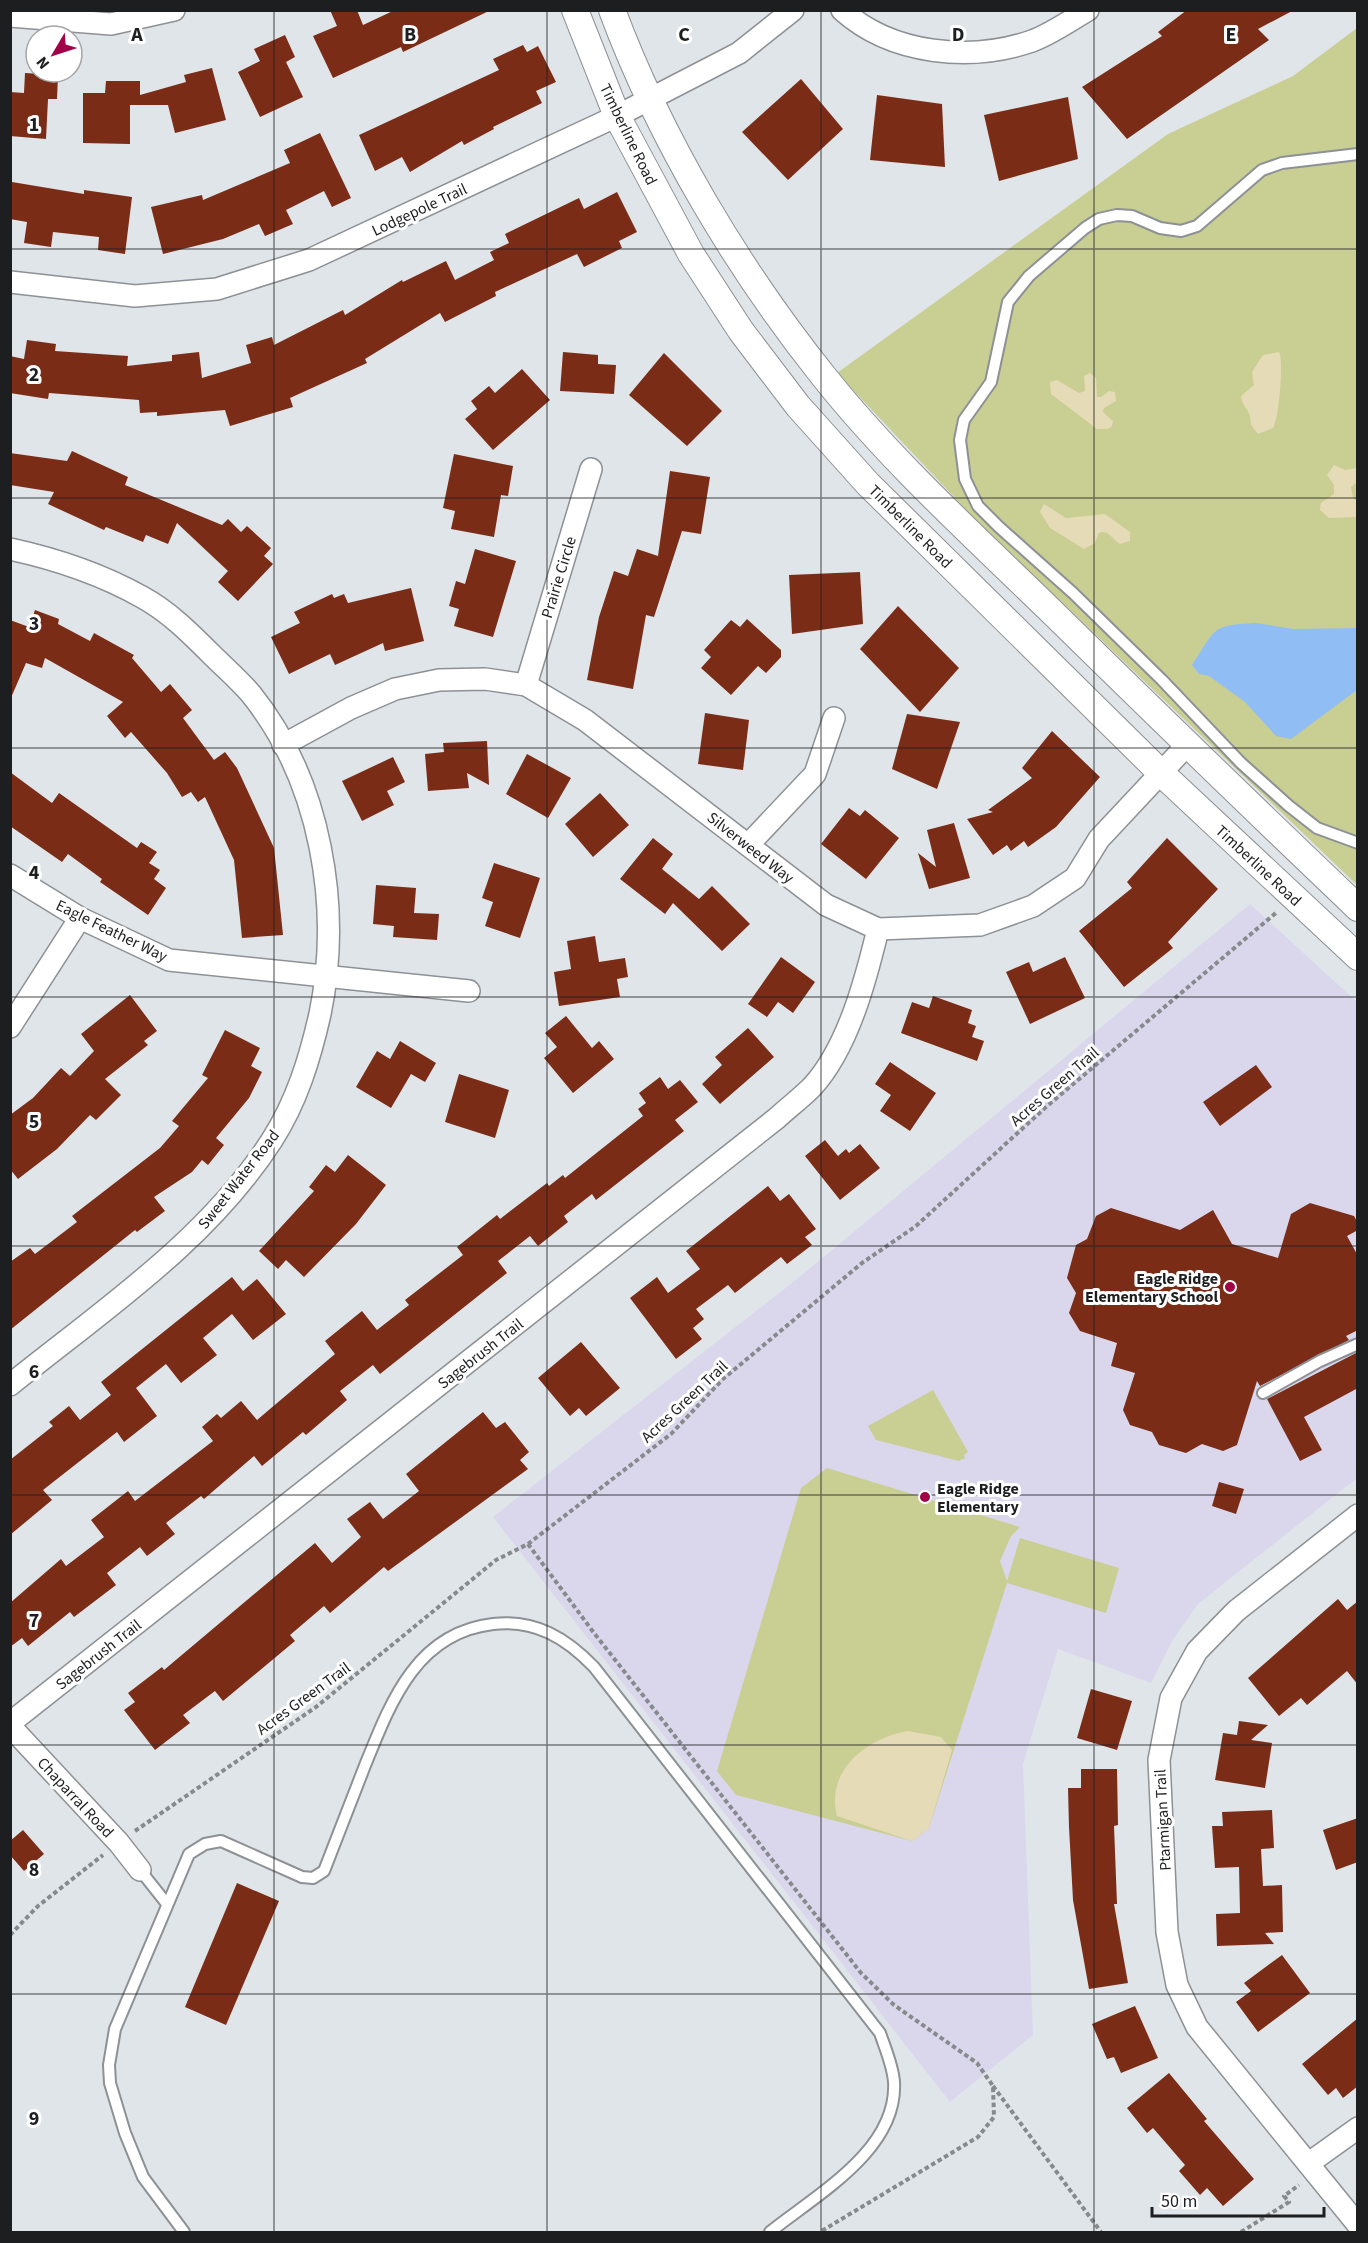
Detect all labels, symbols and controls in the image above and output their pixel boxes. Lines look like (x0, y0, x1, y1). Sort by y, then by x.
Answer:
text: A (130, 21, 143, 49)
text: B (404, 21, 416, 49)
text: C (678, 21, 690, 49)
text: D (952, 21, 964, 49)
text: E (1226, 21, 1236, 49)
north arrow (24, 24, 84, 84)
text: N (31, 52, 55, 74)
street label: Timberline Road (594, 80, 662, 189)
text: 1 (29, 111, 39, 139)
street label: Lodgepole Trail (368, 178, 471, 242)
text: 2 (29, 361, 39, 389)
street label: Timberline Road (863, 480, 957, 574)
street label: Prairie Circle (536, 534, 582, 621)
text: 3 (29, 610, 39, 638)
street label: Silverweed Way (702, 807, 799, 889)
street label: Timberline Road (1210, 820, 1306, 911)
text: 4 (29, 859, 40, 887)
street label: Eagle Feather Way (52, 894, 172, 968)
street label: Acres Green Trail (1005, 1042, 1104, 1132)
text: 5 (29, 1108, 39, 1136)
street label: Sweet Water Road (193, 1125, 285, 1234)
place label: Eagle Ridge Elementary School (1085, 1268, 1218, 1308)
marker: Eagle Ridge Elementary School (1223, 1280, 1237, 1294)
street label: Sagebrush Trail (433, 1313, 528, 1394)
street label: Acres Green Trail (636, 1356, 733, 1448)
text: 6 (29, 1358, 39, 1386)
place label: Eagle Ridge Elementary (937, 1478, 1019, 1518)
marker: Eagle Ridge Elementary (918, 1490, 932, 1504)
text: 7 (29, 1607, 39, 1635)
street label: Sagebrush Trail (51, 1614, 146, 1695)
street label: Acres Green Trail (252, 1657, 355, 1740)
street label: Chaparral Road (32, 1752, 118, 1843)
street label: Ptarmigan Trail (1149, 1769, 1177, 1871)
text: 8 (29, 1856, 39, 1884)
text: 9 (29, 2105, 39, 2133)
scale bar (1152, 2180, 1324, 2218)
text: 50 m (1161, 2189, 1197, 2214)

